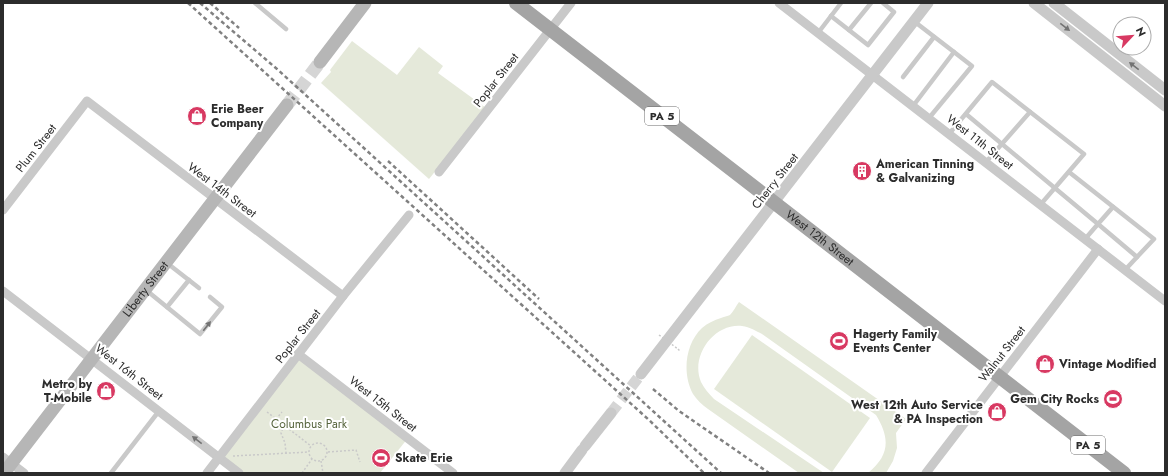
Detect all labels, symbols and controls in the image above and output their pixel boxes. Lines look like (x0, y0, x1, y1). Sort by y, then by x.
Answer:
north arrow (1112, 16, 1152, 56)
one-way arrow (1059, 23, 1070, 31)
text: N (1132, 24, 1150, 39)
street label: Poplar Street (469, 49, 523, 111)
one-way arrow (1129, 62, 1140, 70)
place label: Erie Beer Company (211, 100, 264, 132)
shop icon: Erie Beer Company (186, 105, 208, 127)
road number: PA 5 (645, 107, 679, 125)
street label: West 11th Street (943, 110, 1017, 174)
street label: Plum Street (11, 120, 61, 176)
street label: Cherry Street (747, 149, 803, 213)
place label: American Tinning & Galvanizing (875, 155, 974, 187)
street label: West 14th Street (184, 158, 260, 222)
building icon: American Tinning & Galvanizing (851, 160, 873, 182)
street label: West 12th Street (782, 206, 858, 270)
street label: Liberty Street (118, 257, 173, 321)
street label: Poplar Street (271, 305, 325, 367)
one-way arrow (202, 321, 211, 332)
street label: Walnut Street (974, 322, 1030, 386)
place label: Hagerty Family Events Center (853, 325, 938, 357)
sports icon: Hagerty Family Events Center (828, 330, 850, 352)
street label: West 16th Street (91, 340, 167, 404)
shop icon: Vintage Modified (1034, 353, 1056, 375)
place label: Vintage Modified (1058, 355, 1156, 373)
street label: West 15th Street (345, 372, 421, 436)
place label: Metro by T-Mobile (42, 375, 93, 407)
shop icon: Metro by T-Mobile (95, 380, 117, 402)
sports icon: Gem City Rocks (1102, 388, 1124, 410)
place label: Gem City Rocks (1010, 390, 1100, 408)
place label: West 12th Auto Service & PA Inspection (851, 396, 983, 428)
shop icon: West 12th Auto Service & PA Inspection (986, 401, 1008, 423)
park label: Columbus Park (271, 415, 348, 433)
one-way arrow (192, 436, 203, 445)
road number: PA 5 (1071, 436, 1105, 454)
sports icon: Skate Erie (370, 447, 392, 469)
place label: Skate Erie (395, 449, 453, 467)

